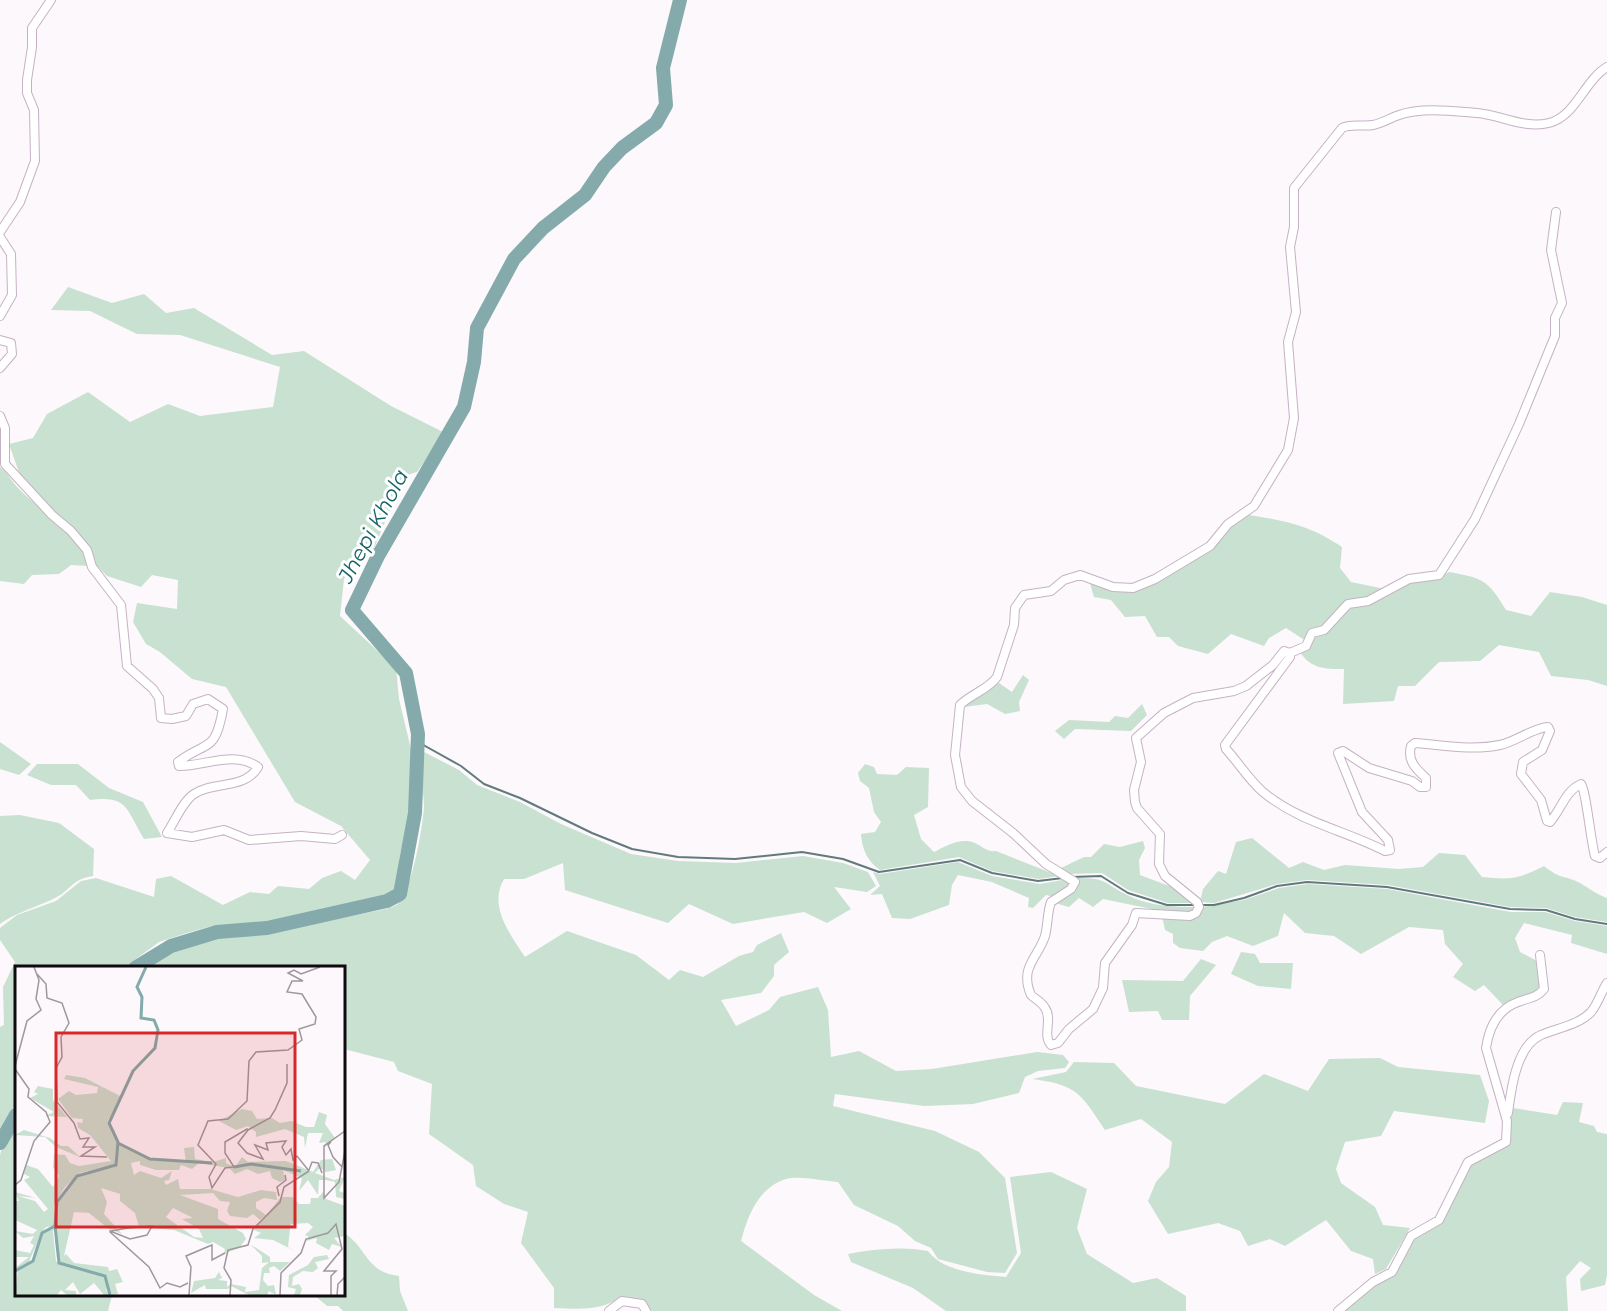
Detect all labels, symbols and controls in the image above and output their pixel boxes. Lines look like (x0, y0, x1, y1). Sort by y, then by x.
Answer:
water label: Jhepi Khola (332, 465, 413, 588)
inset map (15, 966, 345, 1296)

